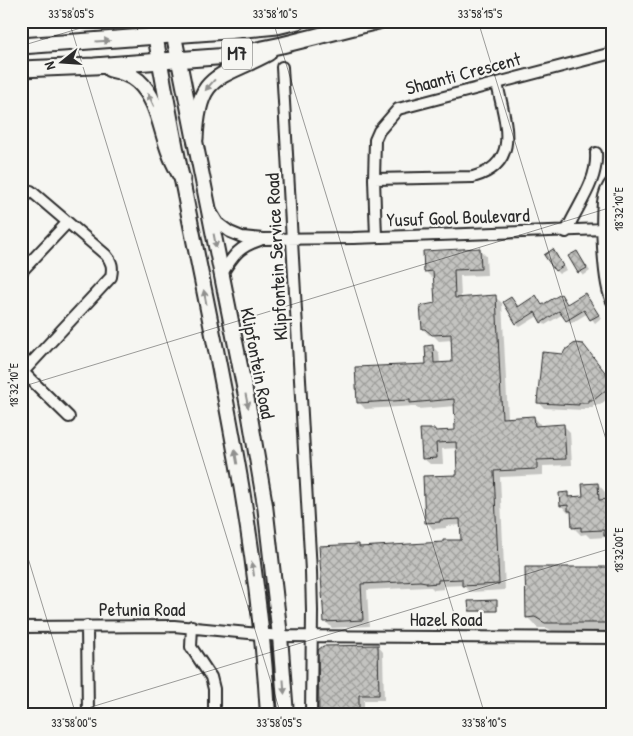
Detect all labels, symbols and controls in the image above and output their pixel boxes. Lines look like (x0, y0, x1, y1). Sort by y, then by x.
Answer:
text: 33°58'05"S (48, 5, 94, 22)
text: 33°58'10"S (253, 5, 298, 22)
text: 33°58'15"S (458, 5, 503, 22)
one-way arrow (96, 37, 112, 45)
north arrow (38, 38, 88, 88)
road number: M7 (222, 39, 252, 70)
street label: Shaanti Crescent (403, 45, 524, 101)
text: N (39, 59, 59, 72)
one-way arrow (204, 79, 216, 91)
one-way arrow (147, 93, 155, 107)
street label: Klipfontein Service Road (259, 172, 293, 341)
text: 18°32'10"E (610, 186, 627, 231)
street label: Yusuf Gool Boulevard (386, 201, 531, 232)
one-way arrow (211, 234, 219, 250)
one-way arrow (201, 289, 209, 305)
street label: Klipfontein Road (234, 305, 282, 421)
text: 18°32'10"E (5, 362, 22, 407)
one-way arrow (243, 393, 251, 408)
one-way arrow (231, 449, 239, 465)
text: 18°32'00"E (610, 527, 627, 573)
one-way arrow (249, 561, 257, 577)
street label: Petunia Road (99, 596, 186, 622)
street label: Hazel Road (410, 606, 483, 632)
one-way arrow (280, 679, 288, 695)
text: 33°58'00"S (51, 714, 97, 731)
text: 33°58'05"S (256, 714, 302, 731)
text: 33°58'10"S (462, 714, 507, 731)

